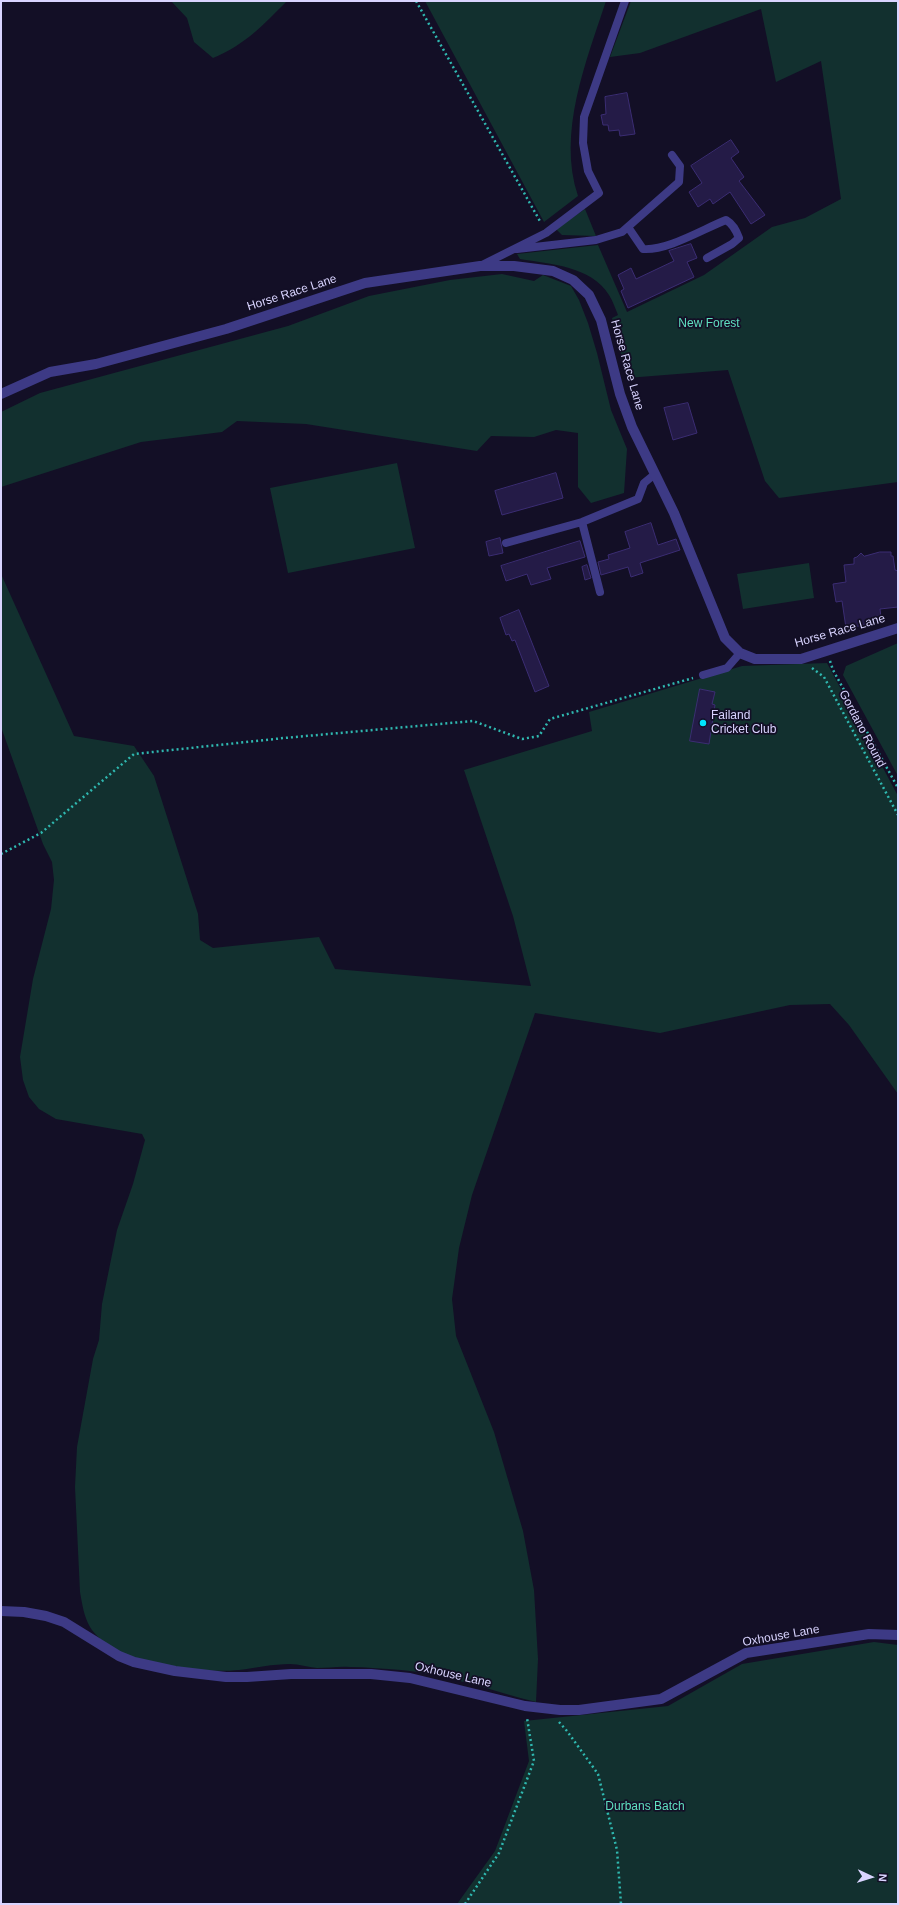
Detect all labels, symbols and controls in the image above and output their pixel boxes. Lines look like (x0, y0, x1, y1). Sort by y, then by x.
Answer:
street label: Horse Race Lane (245, 272, 339, 314)
park label: New Forest (678, 317, 740, 331)
street label: Horse Race Lane (607, 318, 647, 412)
street label: Horse Race Lane (793, 611, 887, 651)
street label: Gordano Round (836, 688, 888, 770)
place label: Failand Cricket Club (711, 709, 776, 737)
marker: Failand Cricket Club (698, 718, 708, 728)
street label: Oxhouse Lane (741, 1622, 821, 1650)
street label: Oxhouse Lane (413, 1659, 493, 1691)
park label: Durbans Batch (605, 1800, 685, 1814)
north arrow (851, 1857, 891, 1897)
text: N (877, 1873, 889, 1882)

